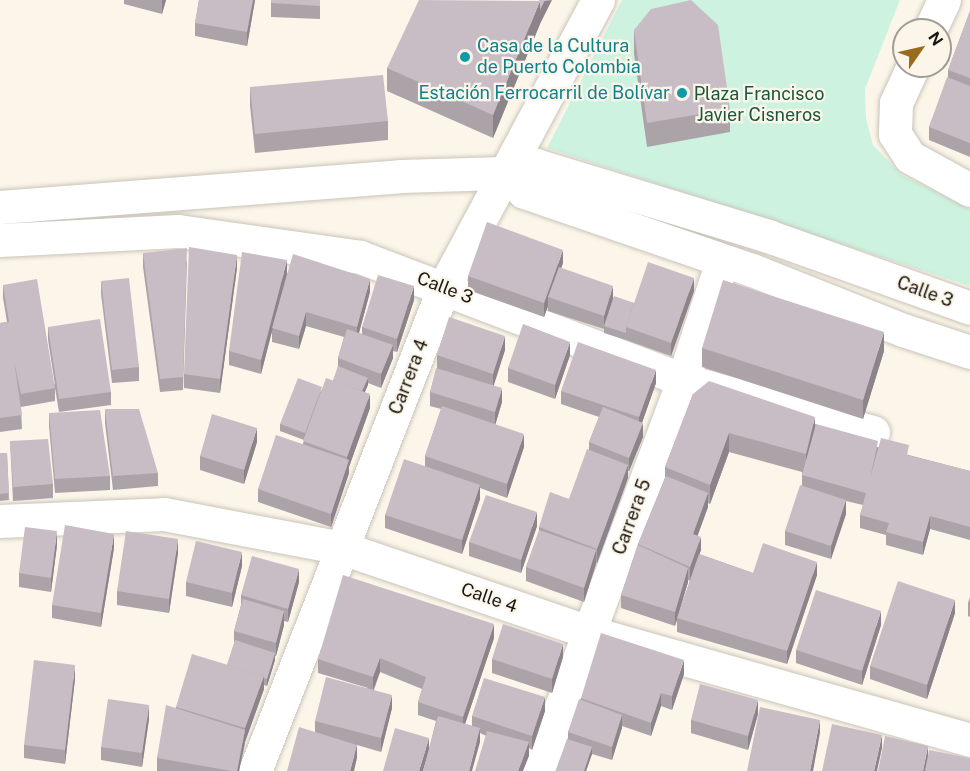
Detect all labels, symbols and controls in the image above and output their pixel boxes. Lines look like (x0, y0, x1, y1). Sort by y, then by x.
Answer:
north arrow (892, 18, 952, 78)
text: N (924, 28, 947, 49)
place label: Casa de la Cultura de Puerto Colombia (477, 36, 641, 78)
marker: Casa de la Cultura de Puerto Colombia (458, 50, 472, 64)
place label: Estación Ferrocarril de Bolívar (418, 82, 670, 104)
park label: Plaza Francisco Javier Cisneros (694, 84, 824, 127)
marker: Estación Ferrocarril de Bolívar (675, 86, 689, 100)
street label: Calle 3 (414, 267, 476, 309)
street label: Calle 3 (894, 272, 956, 312)
street label: Carrera 4 (385, 336, 433, 418)
street label: Carrera 5 (608, 476, 656, 558)
street label: Calle 4 (458, 578, 520, 618)

